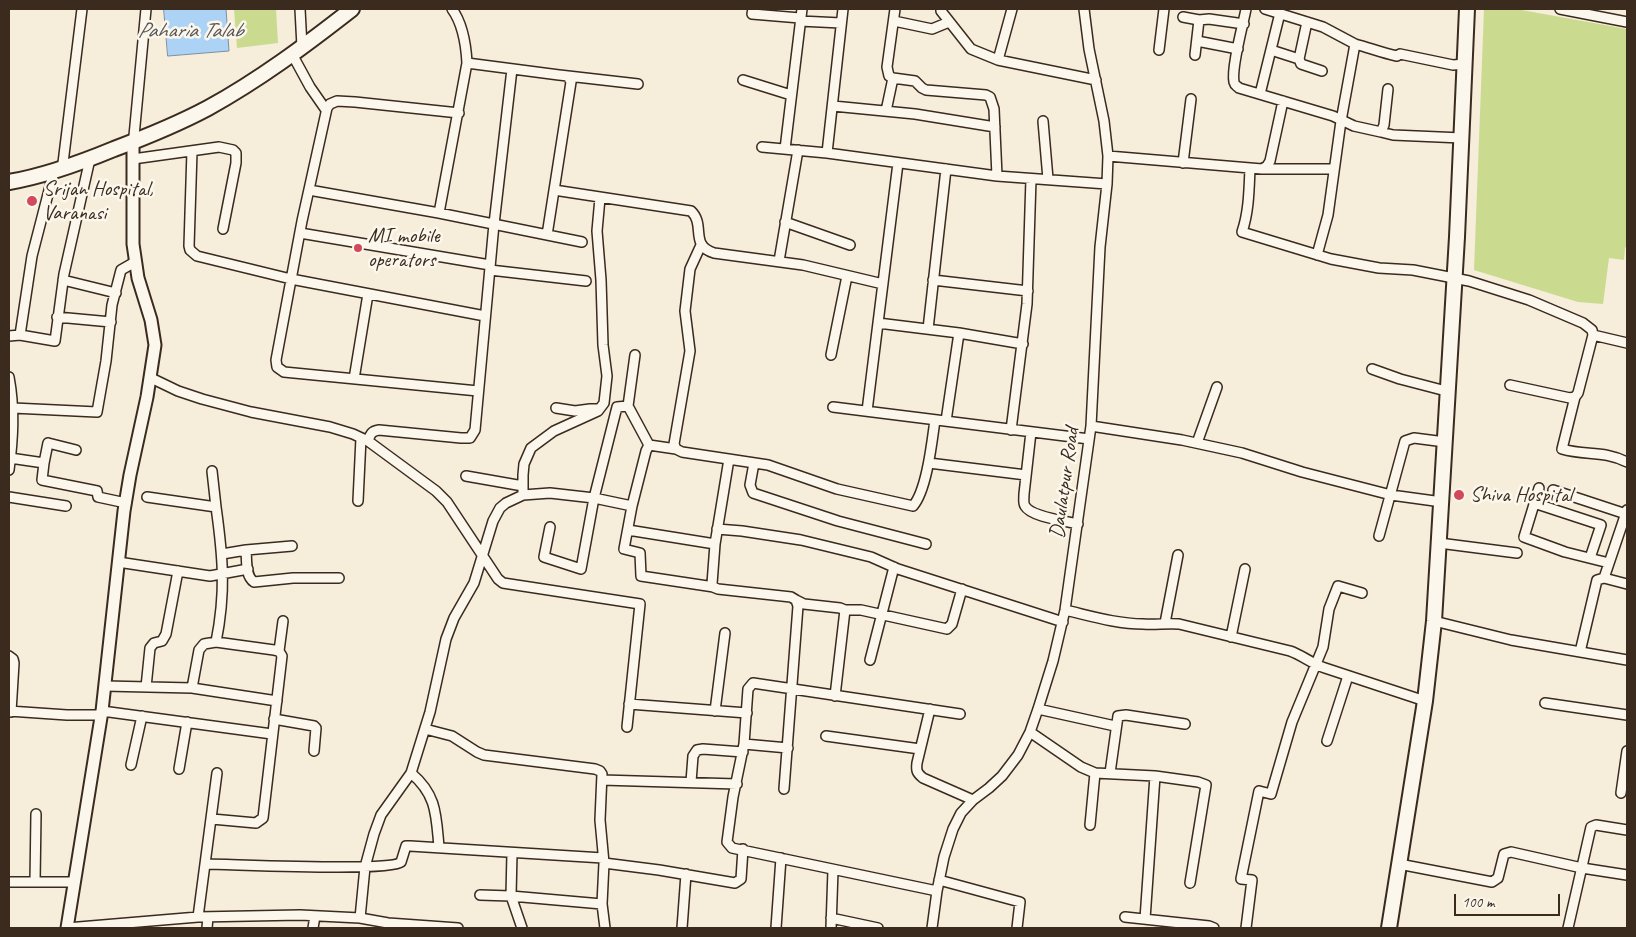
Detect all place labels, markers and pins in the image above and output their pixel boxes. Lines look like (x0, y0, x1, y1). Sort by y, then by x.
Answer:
place label: Srijan Hospital, Varanasi (43, 176, 153, 226)
marker: Srijan Hospital, Varanasi (25, 194, 39, 208)
place label: MI mobile operators (368, 223, 440, 273)
marker: MI mobile operators (352, 242, 364, 254)
place label: Shiva Hospital (1470, 482, 1572, 508)
marker: Shiva Hospital (1452, 488, 1466, 502)

